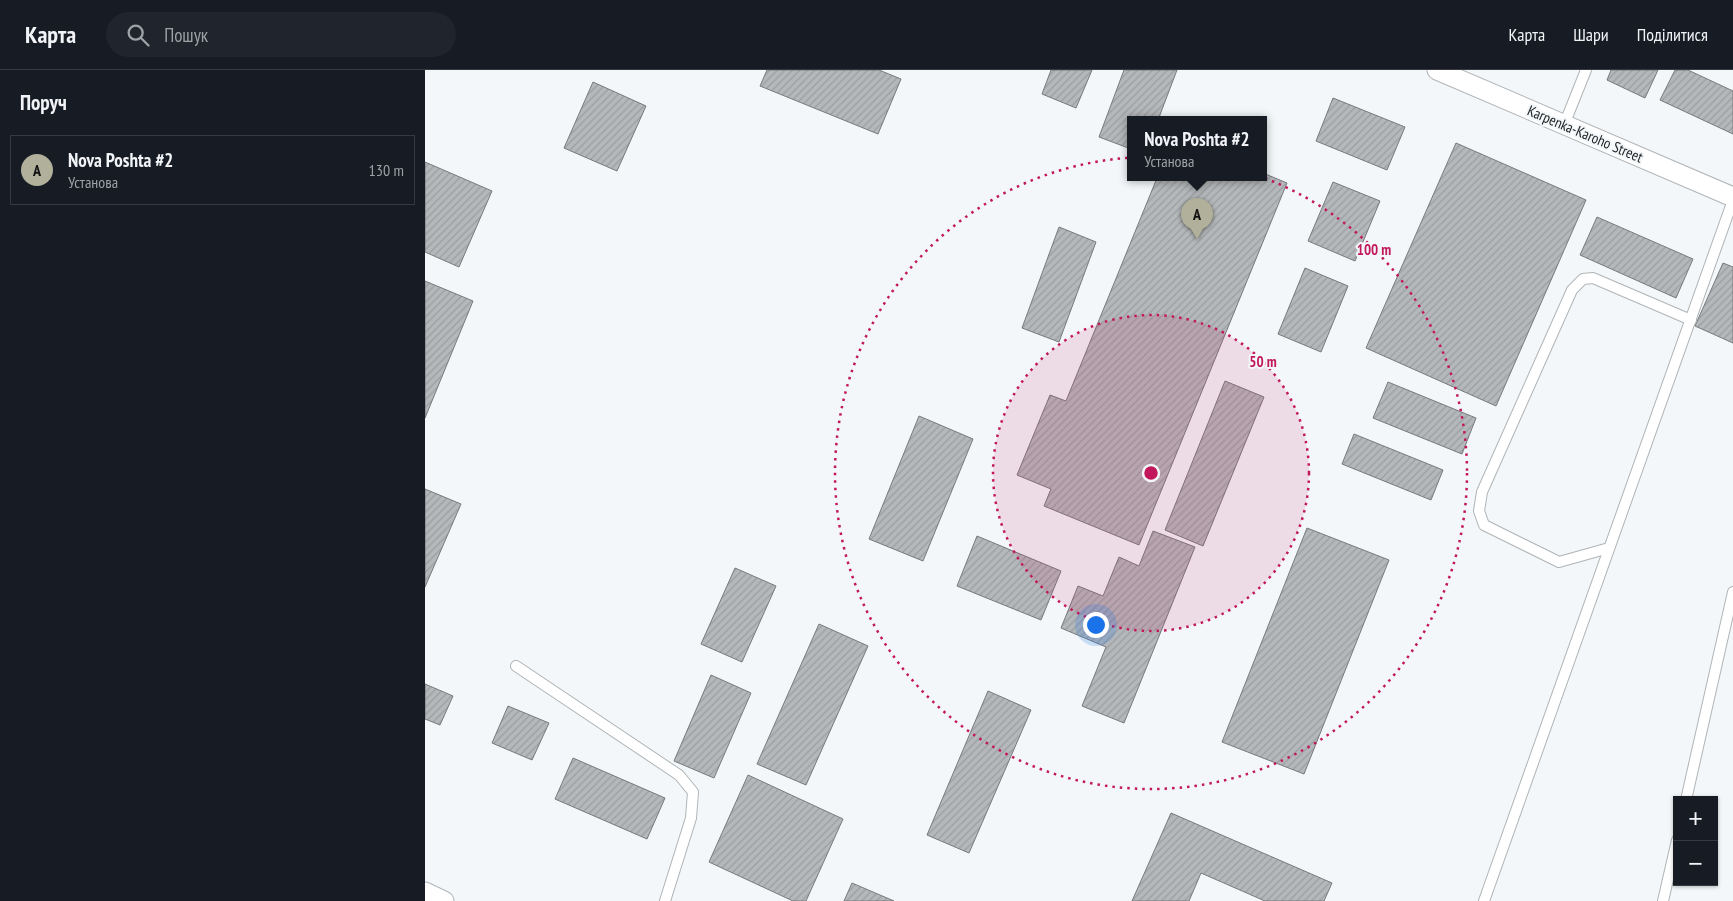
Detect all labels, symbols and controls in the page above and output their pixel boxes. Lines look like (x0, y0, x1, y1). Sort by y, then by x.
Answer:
search box (106, 12, 456, 57)
text: Карта (25, 19, 76, 50)
icon: search (124, 21, 152, 49)
text: Пошук (164, 23, 208, 47)
text: Карта (1509, 23, 1545, 46)
text: Шари (1573, 23, 1609, 46)
text: Поділитися (1637, 23, 1708, 46)
text: Поруч (20, 89, 67, 116)
street label: Karpenka-Karoho Street (1525, 101, 1646, 166)
popup (1127, 116, 1267, 181)
text: Nova Poshta #2 (1144, 127, 1250, 151)
text: Nova Poshta #2 (68, 148, 173, 172)
text: Установа (1144, 151, 1194, 171)
text: A (33, 160, 41, 180)
text: 130 m (369, 160, 404, 180)
text: Установа (68, 172, 118, 192)
pin: A (1181, 198, 1213, 239)
text: 100 m (1357, 240, 1391, 259)
text: 50 m (1249, 352, 1277, 371)
centre of rings (1142, 464, 1160, 482)
your location (1083, 612, 1109, 638)
map controls (1673, 796, 1718, 886)
button: + (1673, 796, 1718, 841)
button: − (1673, 841, 1718, 886)

